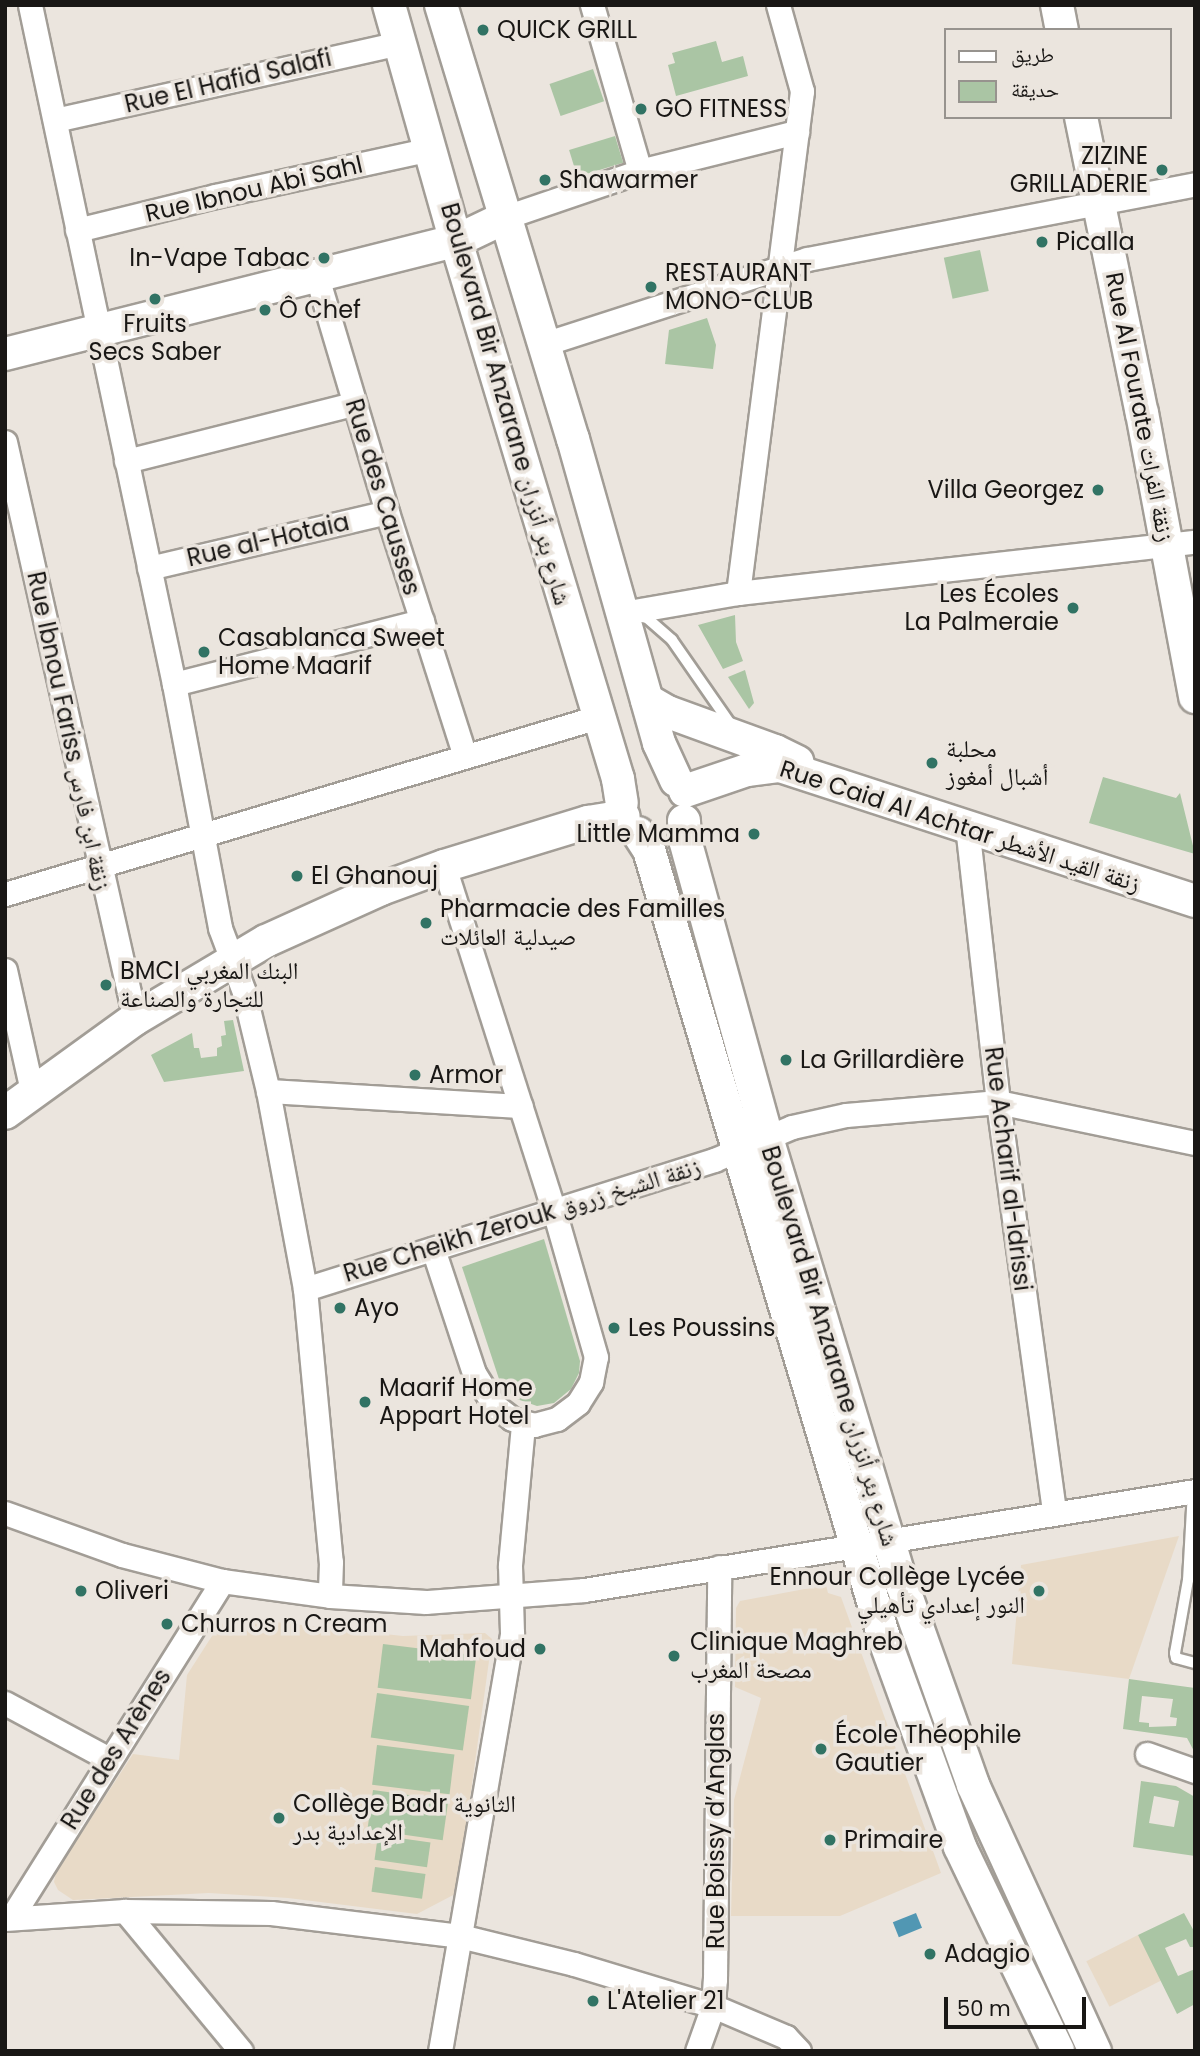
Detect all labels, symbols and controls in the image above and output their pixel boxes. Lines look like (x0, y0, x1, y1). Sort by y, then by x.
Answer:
place label: QUICK GRILL (497, 16, 637, 44)
marker: QUICK GRILL (475, 22, 491, 38)
legend (944, 28, 1172, 119)
text: طريق (1011, 40, 1054, 69)
street label: Rue El Hafid Salafi (122, 43, 334, 119)
text: حديقة (1011, 75, 1059, 104)
place label: GO FITNESS (655, 95, 787, 123)
marker: GO FITNESS (633, 101, 649, 117)
place label: ZIZINE GRILLADERIE (1010, 142, 1148, 198)
street label: Rue Ibnou Abi Sahl (143, 150, 365, 228)
marker: ZIZINE GRILLADERIE (1154, 162, 1170, 178)
place label: Shawarmer (559, 166, 698, 194)
marker: Shawarmer (537, 172, 553, 188)
street label: Boulevard Bir Anzarane شارع بئر أنزران (435, 200, 577, 608)
place label: Picalla (1056, 228, 1135, 256)
marker: Picalla (1034, 234, 1050, 250)
place label: In-Vape Tabac (129, 244, 310, 272)
marker: In-Vape Tabac (316, 250, 332, 266)
place label: RESTAURANT MONO-CLUB (665, 259, 813, 315)
street label: Rue Al Fourate زنقة الفرات (1100, 270, 1180, 544)
marker: RESTAURANT MONO-CLUB (643, 279, 659, 295)
marker: Fruits Secs Saber (147, 291, 163, 307)
place label: Ô Chef (279, 296, 361, 324)
marker: Ô Chef (257, 302, 273, 318)
place label: Fruits Secs Saber (89, 310, 221, 366)
street label: Rue des Causses (339, 395, 427, 599)
place label: Villa Georgez (928, 476, 1084, 504)
marker: Villa Georgez (1090, 482, 1106, 498)
street label: Rue al-Hotaia (184, 507, 352, 573)
street label: Rue Ibnou Fariss زنقة ابن فارس (21, 569, 117, 893)
place label: Les Écoles La Palmeraie (904, 580, 1059, 636)
marker: Les Écoles La Palmeraie (1065, 600, 1081, 616)
place label: Casablanca Sweet Home Maarif (218, 624, 445, 680)
marker: Casablanca Sweet Home Maarif (196, 644, 212, 660)
place label: محلبة أشبال أمغوز (946, 735, 1048, 791)
street label: Rue Caid Al Achtar زنقة القيد الأشطر (776, 754, 1144, 898)
marker: محلبة أشبال أمغوز (924, 755, 940, 771)
place label: Little Mamma (577, 820, 740, 848)
marker: Little Mamma (746, 826, 762, 842)
place label: El Ghanouj (311, 862, 438, 890)
marker: El Ghanouj (289, 868, 305, 884)
place label: Pharmacie des Familles صيدلية العائلات (440, 895, 725, 951)
marker: Pharmacie des Familles صيدلية العائلات (418, 915, 434, 931)
place label: BMCI البنك المغربي للتجارة والصناعة (120, 957, 299, 1013)
marker: BMCI البنك المغربي للتجارة والصناعة (98, 977, 114, 993)
street label: Rue Acharif al-Idrissi (979, 1045, 1037, 1293)
place label: La Grillardière (800, 1046, 964, 1074)
marker: La Grillardière (778, 1052, 794, 1068)
place label: Armor (429, 1061, 503, 1089)
marker: Armor (407, 1067, 423, 1083)
street label: Boulevard Bir Anzarane شارع بئر أنزران (755, 1143, 905, 1549)
street label: Rue Cheikh Zerouk زنقة الشيخ زروق (340, 1152, 704, 1288)
place label: Ayo (354, 1294, 399, 1322)
marker: Ayo (332, 1300, 348, 1316)
place label: Les Poussins (628, 1314, 776, 1342)
marker: Les Poussins (606, 1320, 622, 1336)
place label: Maarif Home Appart Hotel (379, 1374, 533, 1430)
marker: Maarif Home Appart Hotel (357, 1394, 373, 1410)
place label: Ennour Collège Lycée النور إعدادي تأهيلي (770, 1563, 1025, 1619)
place label: Oliveri (95, 1577, 169, 1605)
marker: Oliveri (73, 1583, 89, 1599)
marker: Ennour Collège Lycée النور إعدادي تأهيلي (1031, 1583, 1047, 1599)
place label: Churros n Cream (181, 1610, 388, 1638)
marker: Churros n Cream (159, 1616, 175, 1632)
place label: Clinique Maghreb مصحة المغرب (690, 1628, 903, 1684)
place label: Mahfoud (419, 1635, 526, 1663)
marker: Mahfoud (532, 1641, 548, 1657)
marker: Clinique Maghreb مصحة المغرب (664, 1646, 684, 1666)
street label: Rue des Arènes (55, 1663, 177, 1835)
street label: Rue Boissy d’Anglas (702, 1713, 730, 1949)
place label: École Théophile Gautier (835, 1721, 1021, 1777)
marker: École Théophile Gautier (813, 1741, 829, 1757)
place label: Collège Badr الثانوية الإعدادية بدر (293, 1790, 516, 1846)
marker: Collège Badr الثانوية الإعدادية بدر (271, 1810, 287, 1826)
place label: Primaire (844, 1826, 943, 1854)
marker: Primaire (822, 1832, 838, 1848)
place label: Adagio (944, 1940, 1030, 1968)
marker: Adagio (922, 1946, 938, 1962)
scale bar (948, 1982, 1090, 2026)
place label: L'Atelier 21 (607, 1987, 725, 2015)
marker: L'Atelier 21 (585, 1993, 601, 2009)
text: 50 m (957, 1994, 1011, 2023)

